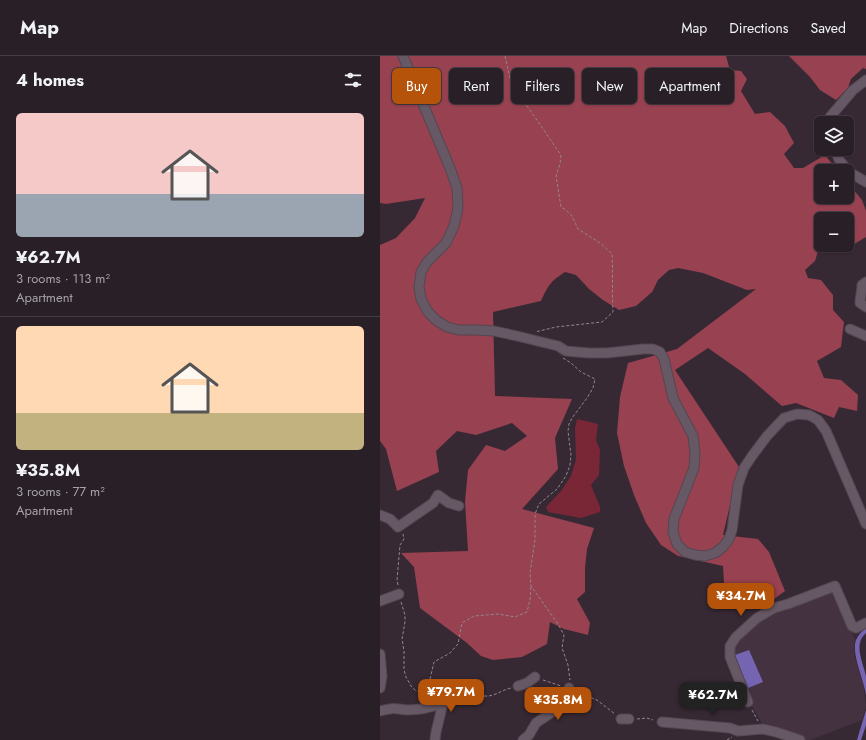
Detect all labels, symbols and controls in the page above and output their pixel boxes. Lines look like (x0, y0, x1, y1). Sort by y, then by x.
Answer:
text: Map (20, 14, 59, 41)
text: Map (681, 18, 707, 38)
text: Directions (729, 18, 789, 38)
text: Saved (811, 18, 846, 38)
text: 4 homes (16, 68, 84, 92)
chip: Buy (392, 68, 441, 104)
chip: Rent (449, 68, 503, 104)
chip: Filters (511, 68, 574, 104)
chip: New (582, 68, 637, 104)
chip: Apartment (645, 68, 734, 104)
icon: filters (342, 69, 364, 91)
map controls (814, 116, 854, 252)
button: layers (814, 116, 854, 156)
icon: home (154, 139, 226, 211)
button: + (814, 164, 854, 204)
button: − (814, 212, 854, 252)
text: ¥62.7M (16, 245, 81, 269)
text: 3 rooms · 113 m² (16, 269, 110, 288)
text: Apartment (16, 288, 73, 307)
icon: home (154, 352, 226, 424)
text: ¥35.8M (16, 458, 80, 482)
text: 3 rooms · 77 m² (16, 482, 105, 501)
text: Apartment (16, 501, 73, 520)
pin: ¥34.7M (708, 583, 774, 617)
text: ¥34.7M (716, 586, 766, 605)
pin: ¥79.7M (418, 679, 484, 713)
text: ¥79.7M (427, 682, 475, 701)
pin: ¥62.7M (680, 682, 746, 716)
text: ¥62.7M (688, 685, 738, 704)
pin: ¥35.8M (525, 687, 591, 721)
text: ¥35.8M (533, 690, 583, 709)

